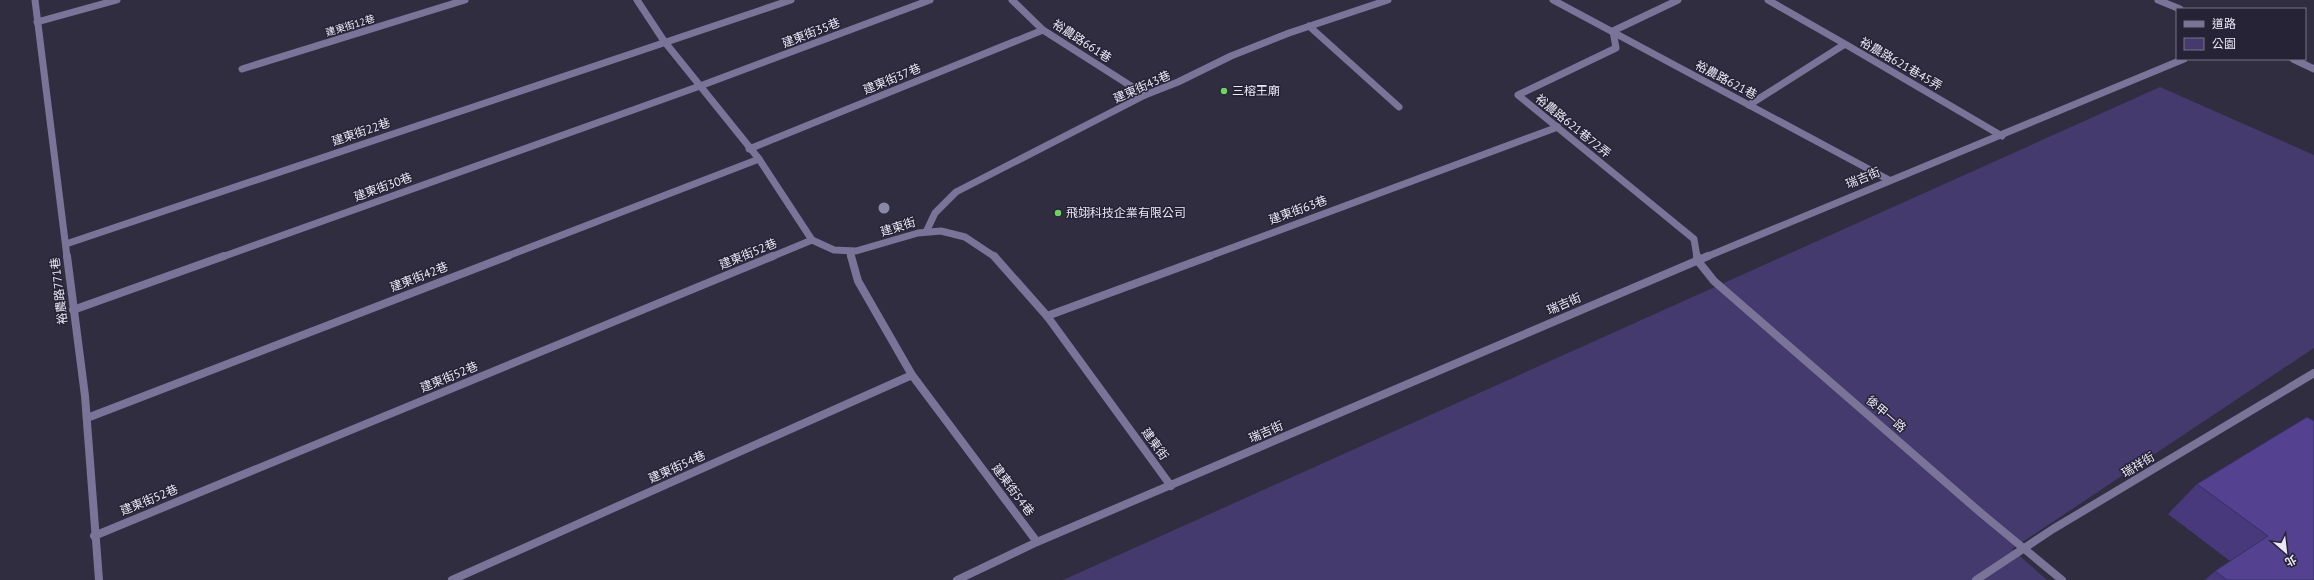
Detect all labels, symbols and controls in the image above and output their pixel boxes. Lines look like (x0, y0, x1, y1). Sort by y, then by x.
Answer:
legend (2176, 8, 2306, 60)
street label: 建東街12巷 (324, 12, 376, 39)
street label: 建東街35巷 (780, 15, 842, 50)
street label: 裕農路661巷 (1050, 16, 1115, 65)
text: 道路 (2212, 16, 2236, 31)
street label: 裕農路621巷45弄 (1857, 34, 1945, 93)
text: 公園 (2212, 36, 2236, 51)
street label: 裕農路621巷 (1693, 57, 1760, 102)
street label: 建東街37巷 (861, 60, 923, 97)
street label: 建東街43巷 (1111, 67, 1173, 106)
place label: 三榕王廟 (1232, 83, 1280, 98)
marker: 三榕王廟 (1219, 86, 1229, 96)
street label: 裕農路621巷72弄 (1533, 91, 1614, 161)
street label: 建東街22巷 (330, 114, 392, 149)
street label: 瑞吉街 (1843, 164, 1882, 191)
street label: 建東街30巷 (352, 169, 414, 204)
street label: 建東街63巷 (1267, 192, 1329, 227)
place label: 飛翊科技企業有限公司 (1066, 205, 1186, 220)
marker: 飛翊科技企業有限公司 (1053, 208, 1063, 218)
street label: 建東街 (878, 214, 917, 239)
street label: 建東街52巷 (717, 235, 779, 272)
street label: 裕農路771巷 (47, 257, 70, 326)
street label: 建東街42巷 (388, 259, 450, 294)
street label: 瑞吉街 (1544, 290, 1583, 317)
street label: 建東街52巷 (418, 358, 480, 395)
street label: 後甲一路 (1863, 392, 1909, 435)
street label: 瑞吉街 (1246, 418, 1285, 445)
street label: 建東街 (1139, 425, 1172, 463)
street label: 建東街54巷 (646, 447, 708, 486)
street label: 瑞祥街 (2118, 449, 2157, 480)
street label: 建東街54巷 (989, 461, 1038, 519)
street label: 建東街52巷 (118, 481, 180, 518)
north arrow (2266, 532, 2306, 572)
text: 北 (2283, 552, 2299, 570)

